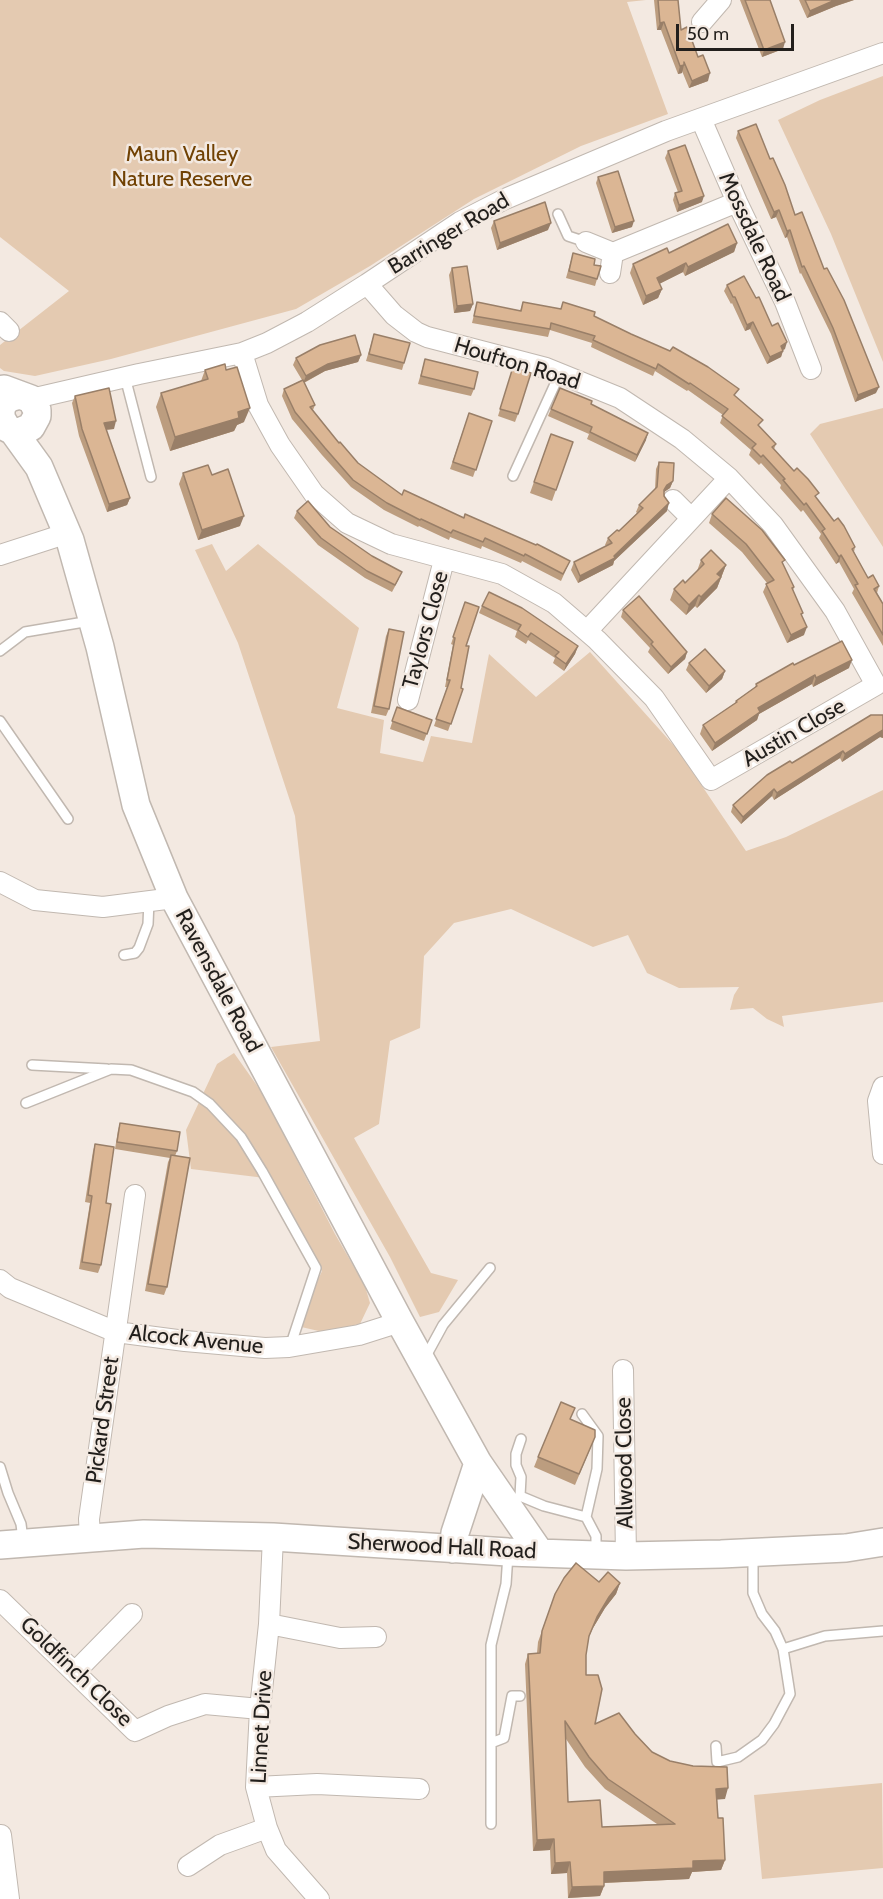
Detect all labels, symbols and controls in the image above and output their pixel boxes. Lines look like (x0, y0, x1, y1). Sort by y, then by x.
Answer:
scale bar (679, 12, 798, 50)
text: 50 m (687, 23, 729, 45)
park label: Maun Valley Nature Reserve (112, 142, 252, 194)
street label: Mossdale Road (713, 168, 795, 306)
street label: Barringer Road (384, 188, 514, 280)
street label: Houfton Road (451, 332, 583, 396)
street label: Taylors Close (398, 568, 454, 692)
street label: Austin Close (738, 693, 850, 773)
street label: Ravensdale Road (169, 905, 267, 1057)
street label: Alcock Avenue (128, 1320, 264, 1360)
street label: Pickard Street (81, 1355, 125, 1485)
street label: Allwood Close (611, 1397, 639, 1529)
street label: Sherwood Hall Road (347, 1529, 537, 1565)
street label: Goldfinch Close (14, 1612, 138, 1732)
street label: Linnet Drive (246, 1670, 278, 1784)

